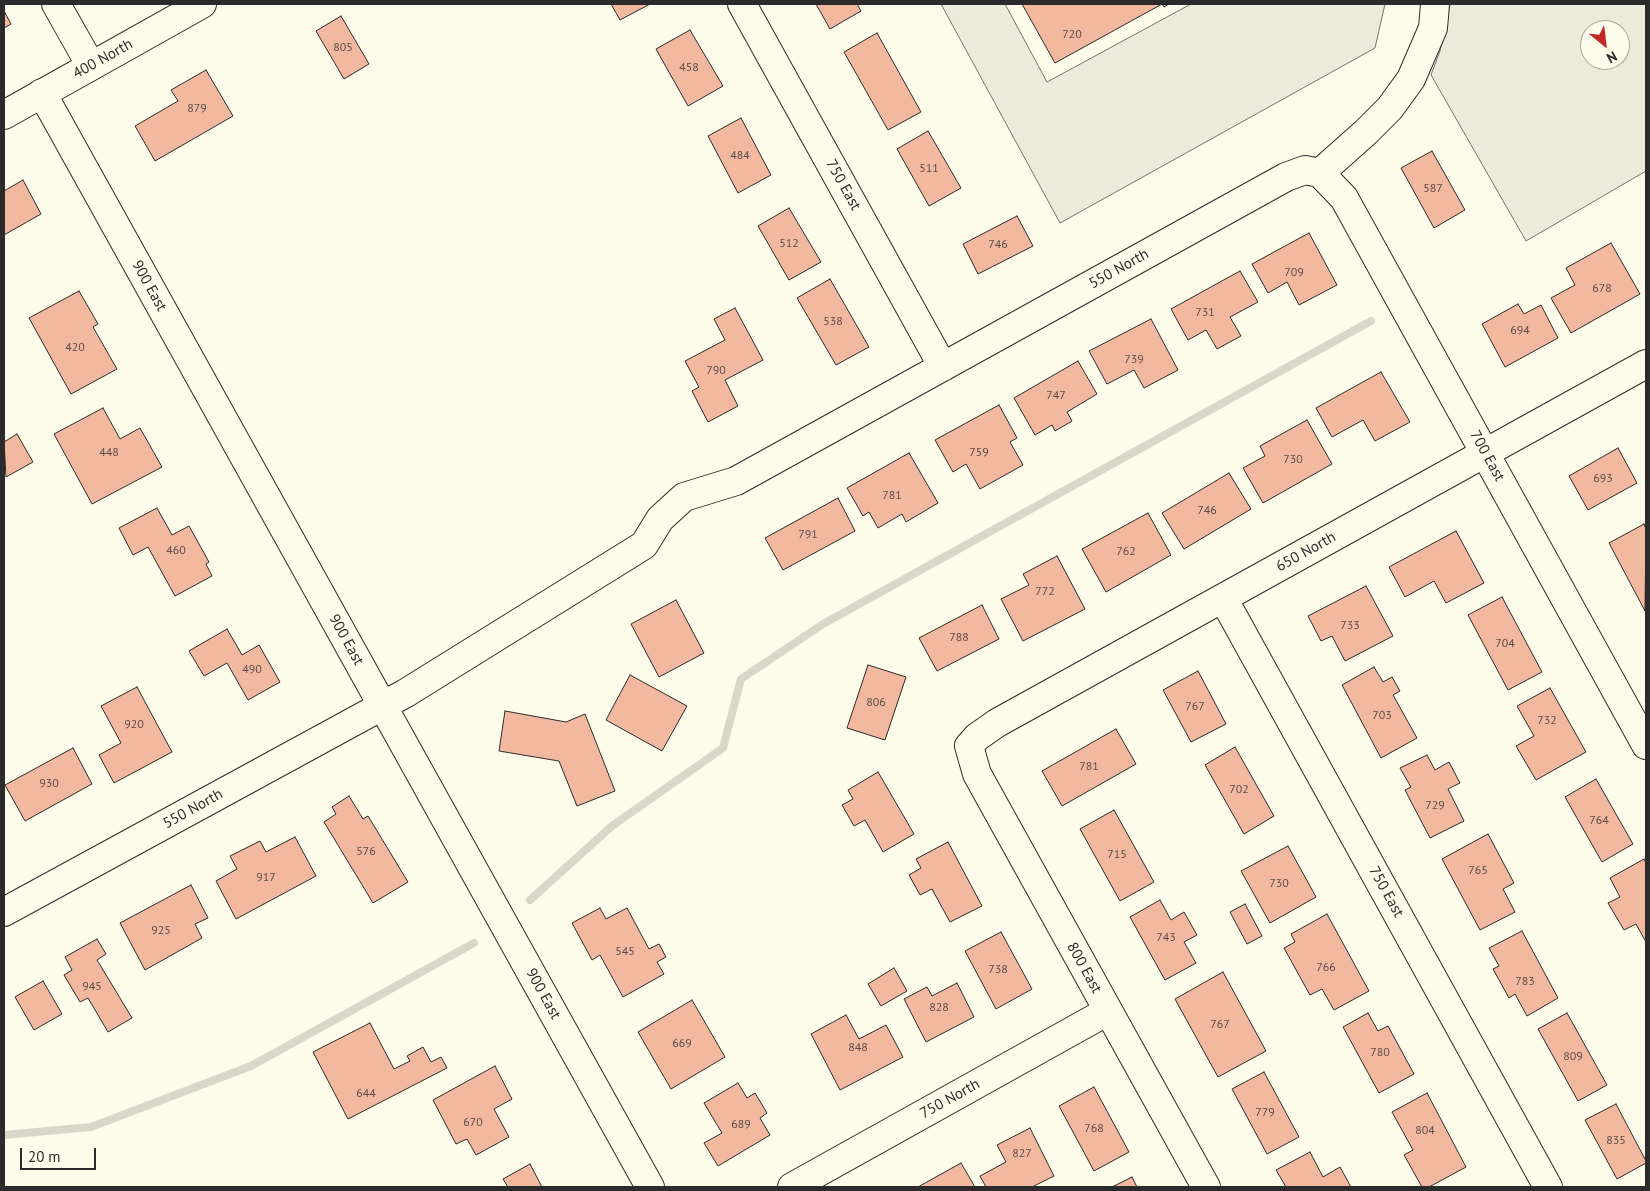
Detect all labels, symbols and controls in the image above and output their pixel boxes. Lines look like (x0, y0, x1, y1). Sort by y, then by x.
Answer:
north arrow (1580, 20, 1630, 70)
house number: 720 (1062, 28, 1082, 42)
street label: 400 North (70, 35, 136, 83)
house number: 805 (333, 41, 353, 55)
text: N (1603, 47, 1620, 67)
house number: 458 (679, 61, 699, 75)
house number: 879 (187, 102, 207, 116)
house number: 484 (730, 149, 750, 163)
street label: 750 East (822, 156, 864, 214)
house number: 511 (919, 162, 939, 176)
house number: 587 (1423, 182, 1443, 196)
house number: 512 (779, 237, 799, 251)
house number: 746 (988, 238, 1008, 252)
street label: 550 North (1086, 245, 1152, 293)
street label: 900 East (128, 257, 170, 315)
house number: 709 (1284, 266, 1304, 280)
house number: 678 (1592, 282, 1612, 296)
house number: 731 (1195, 306, 1215, 320)
house number: 538 (823, 315, 843, 329)
house number: 694 (1510, 324, 1530, 338)
house number: 420 (65, 341, 85, 355)
house number: 739 (1124, 353, 1144, 367)
house number: 790 (706, 364, 726, 378)
house number: 747 (1046, 389, 1066, 403)
street label: 700 East (1466, 427, 1508, 485)
house number: 448 (99, 446, 119, 460)
house number: 759 (969, 446, 989, 460)
house number: 730 (1283, 453, 1303, 467)
house number: 693 (1593, 472, 1613, 486)
house number: 781 (882, 489, 902, 503)
house number: 746 (1197, 504, 1217, 518)
house number: 791 (798, 528, 818, 542)
street label: 650 North (1273, 528, 1339, 576)
house number: 460 (166, 544, 186, 558)
house number: 762 (1116, 545, 1136, 559)
house number: 772 (1035, 585, 1055, 599)
street label: 900 East (325, 611, 367, 669)
house number: 733 (1340, 619, 1360, 633)
house number: 788 (949, 631, 969, 645)
house number: 704 (1495, 637, 1515, 651)
house number: 490 (242, 663, 262, 677)
house number: 806 (866, 696, 886, 710)
house number: 767 (1185, 700, 1205, 714)
house number: 703 (1372, 709, 1392, 723)
house number: 732 (1537, 714, 1557, 728)
house number: 920 (124, 718, 144, 732)
house number: 781 (1079, 760, 1099, 774)
house number: 930 (39, 777, 59, 791)
house number: 702 (1229, 783, 1249, 797)
street label: 550 North (160, 785, 226, 833)
house number: 729 (1425, 799, 1445, 813)
house number: 764 (1589, 814, 1609, 828)
house number: 576 (356, 845, 376, 859)
house number: 715 (1107, 848, 1127, 862)
street label: 750 East (1365, 863, 1407, 921)
house number: 765 (1468, 864, 1488, 878)
house number: 917 (256, 871, 276, 885)
house number: 730 (1269, 877, 1289, 891)
house number: 925 (151, 924, 171, 938)
house number: 743 (1156, 931, 1176, 945)
street label: 800 East (1063, 939, 1105, 997)
house number: 545 (615, 945, 635, 959)
house number: 766 (1316, 961, 1336, 975)
house number: 738 (988, 963, 1008, 977)
street label: 900 East (522, 965, 564, 1023)
house number: 783 (1515, 975, 1535, 989)
house number: 945 (82, 980, 102, 994)
house number: 828 (929, 1001, 949, 1015)
house number: 767 (1210, 1018, 1230, 1032)
house number: 669 (672, 1037, 692, 1051)
house number: 848 (848, 1041, 868, 1055)
house number: 780 (1370, 1046, 1390, 1060)
house number: 809 (1563, 1050, 1583, 1064)
street label: 750 North (917, 1075, 983, 1123)
house number: 644 (356, 1087, 376, 1101)
house number: 779 (1255, 1106, 1275, 1120)
house number: 670 (463, 1116, 483, 1130)
house number: 689 (731, 1118, 751, 1132)
house number: 768 (1084, 1122, 1104, 1136)
house number: 804 (1415, 1124, 1435, 1138)
house number: 835 (1606, 1134, 1626, 1148)
scale bar (22, 1138, 99, 1170)
text: 20 m (28, 1147, 61, 1166)
house number: 827 (1012, 1147, 1032, 1161)

